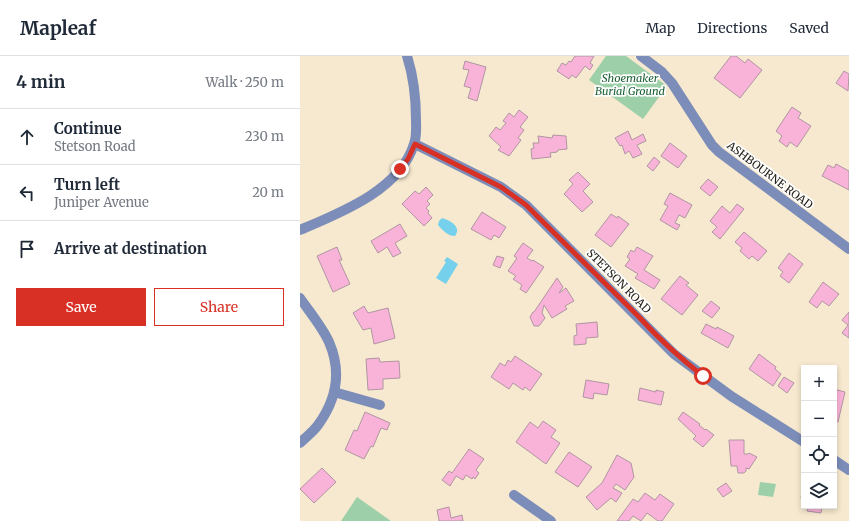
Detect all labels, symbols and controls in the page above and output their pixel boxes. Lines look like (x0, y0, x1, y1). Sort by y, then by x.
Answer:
text: Mapleaf (20, 16, 96, 40)
text: Map (645, 19, 675, 37)
text: Directions (697, 19, 767, 37)
text: Saved (789, 19, 829, 37)
text: 4 min (16, 71, 65, 93)
park label: Shoemaker Burial Ground (595, 71, 666, 98)
text: Walk · 250 m (206, 74, 284, 91)
text: Continue (54, 119, 122, 138)
icon: ahead (16, 126, 38, 148)
text: 230 m (245, 128, 284, 145)
text: Stetson Road (54, 138, 136, 155)
street label: ASHBOURNE ROAD (724, 138, 816, 212)
route end (391, 160, 409, 178)
text: Turn left (54, 175, 120, 194)
icon: left (16, 182, 38, 204)
text: 20 m (252, 184, 284, 201)
text: Juniper Avenue (54, 194, 149, 211)
icon: arrive (16, 238, 38, 260)
text: Arrive at destination (54, 239, 207, 258)
street label: STETSON ROAD (584, 246, 654, 316)
button: Save (16, 288, 146, 326)
button: Share (154, 288, 284, 326)
map controls (801, 365, 837, 509)
button: + (801, 365, 837, 401)
route start (694, 367, 712, 385)
button: − (801, 401, 837, 437)
button: locate (801, 437, 837, 473)
button: layers (801, 473, 837, 509)

